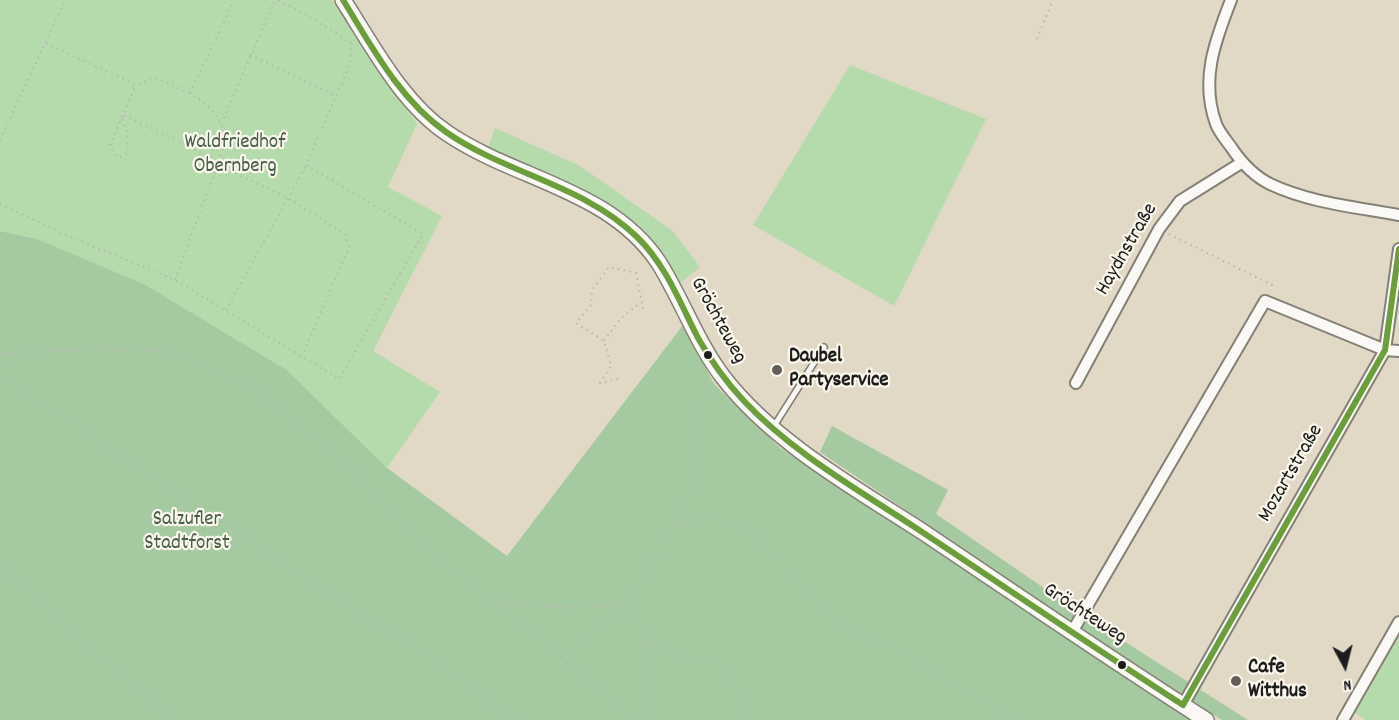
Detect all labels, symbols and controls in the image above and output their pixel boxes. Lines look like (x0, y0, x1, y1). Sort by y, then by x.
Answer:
park label: Waldfriedhof Obernberg (184, 131, 286, 181)
street label: Haydnstraße (1092, 199, 1164, 301)
street label: Gröchteweg (683, 273, 751, 369)
place label: Daubel Partyservice (789, 345, 889, 395)
unlabelled marker (702, 349, 714, 361)
marker: Daubel Partyservice (770, 363, 784, 377)
street label: Mozartstraße (1254, 421, 1330, 527)
park label: Salzufler Stadtforst (144, 508, 230, 558)
street label: Gröchteweg (1037, 579, 1131, 651)
north arrow (1315, 636, 1375, 696)
place label: Cafe Witthus (1248, 656, 1307, 706)
unlabelled marker (1116, 659, 1128, 671)
text: N (1342, 672, 1353, 696)
marker: Cafe Witthus (1229, 674, 1243, 688)

